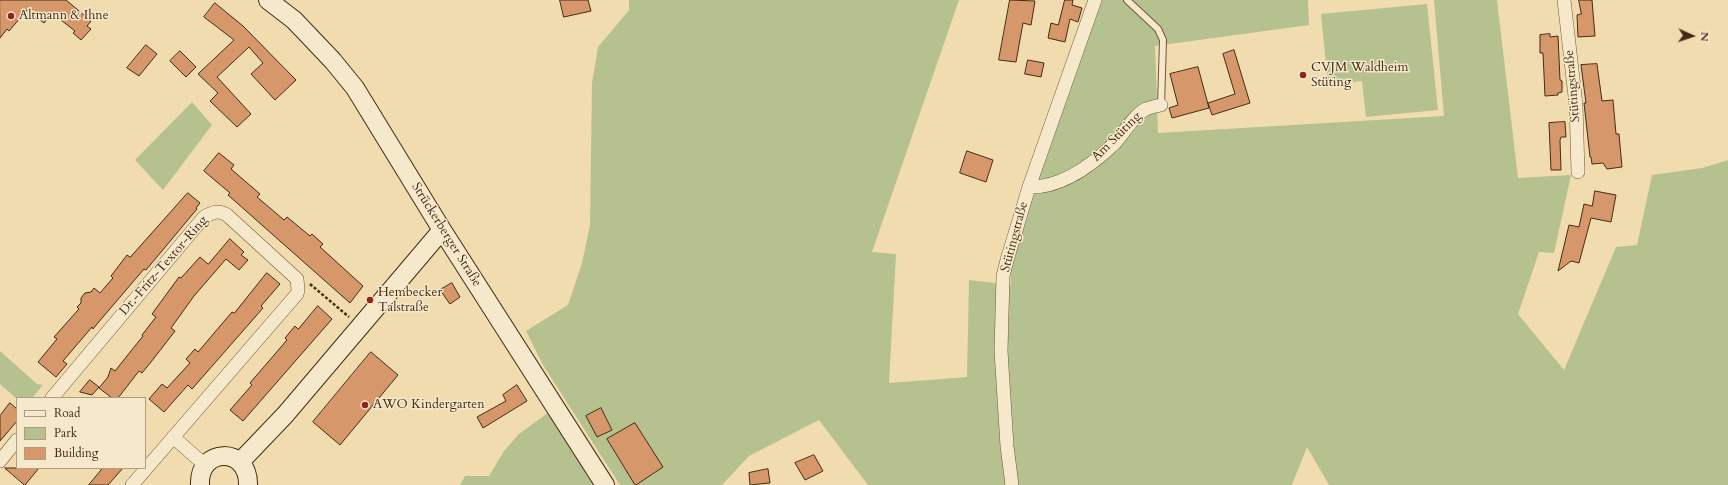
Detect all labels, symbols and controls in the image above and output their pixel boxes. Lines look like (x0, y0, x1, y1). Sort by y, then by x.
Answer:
place label: Altmann & Ihne (19, 8, 109, 24)
marker: Altmann & Ihne (6, 11, 16, 21)
north arrow (1672, 16, 1712, 56)
text: N (1697, 31, 1712, 42)
street label: Stütingstraße (1562, 49, 1584, 123)
place label: CVJM Waldheim Stüting (1311, 60, 1409, 91)
marker: CVJM Waldheim Stüting (1298, 70, 1308, 80)
street label: Am Stüting (1089, 109, 1145, 165)
street label: Strückerberger Straße (408, 180, 484, 290)
street label: Stütingstraße (998, 200, 1032, 274)
street label: Dr.-Fritz-Textor-Ring (117, 213, 211, 319)
place label: Hembecker Talstraße (378, 285, 442, 316)
marker: Hembecker Talstraße (365, 295, 375, 305)
legend (16, 397, 146, 469)
place label: AWO Kindergarten (373, 397, 485, 413)
marker: AWO Kindergarten (360, 400, 370, 410)
text: Road (54, 405, 80, 421)
text: Park (54, 425, 77, 441)
text: Building (54, 445, 98, 461)

